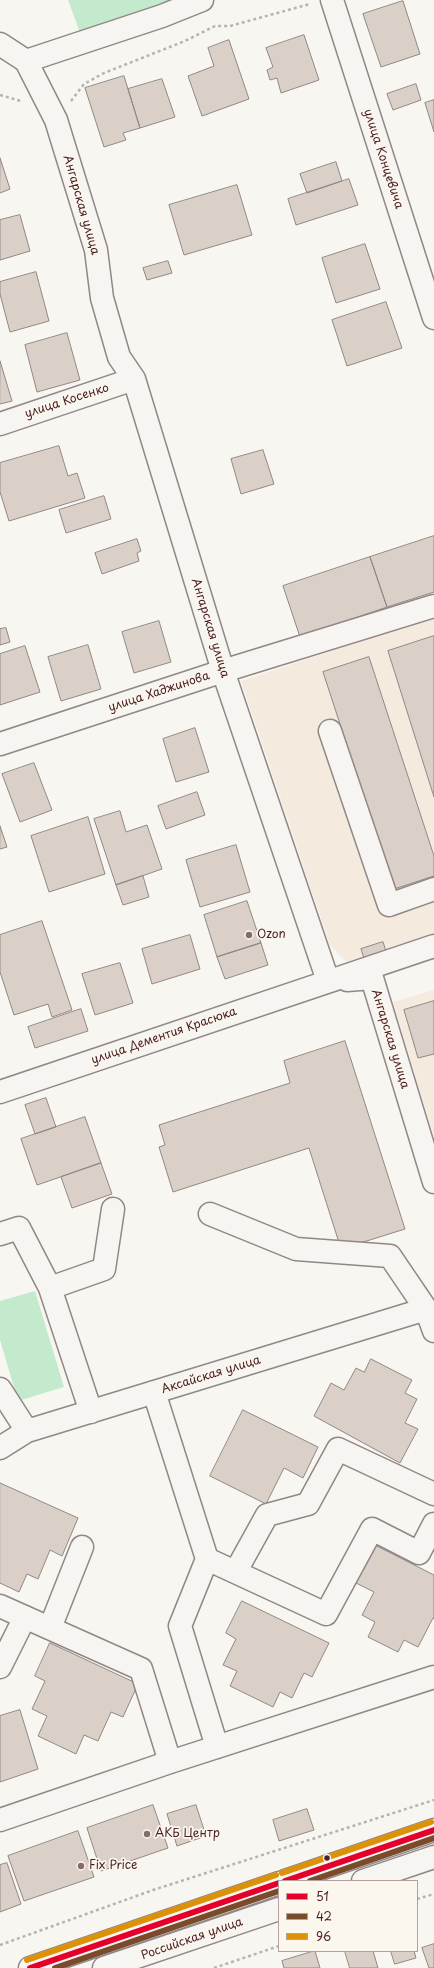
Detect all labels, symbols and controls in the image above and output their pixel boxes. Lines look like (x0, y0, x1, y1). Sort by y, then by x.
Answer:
street label: улица Концевича (360, 107, 406, 211)
street label: Ангарская улица (60, 153, 102, 257)
street label: улица Косенко (23, 381, 111, 421)
street label: Ангарская улица (188, 576, 232, 680)
street label: улица Хаджинова (107, 669, 211, 715)
place label: Ozon (257, 928, 286, 942)
marker: Ozon (244, 930, 254, 940)
street label: Ангарская улица (368, 987, 412, 1091)
street label: улица Дементия Красюка (89, 1004, 239, 1068)
street label: Аксайская улица (160, 1353, 262, 1397)
place label: АКБ Центр (155, 1827, 220, 1841)
marker: АКБ Центр (142, 1829, 152, 1839)
unlabelled marker (322, 1853, 332, 1863)
place label: Fix Price (89, 1859, 137, 1873)
marker: Fix Price (76, 1861, 86, 1871)
legend (278, 1880, 418, 1952)
text: 51 (316, 1887, 329, 1905)
text: 42 (316, 1907, 332, 1925)
street label: Российская улица (139, 1915, 245, 1963)
text: 96 (316, 1927, 331, 1945)

